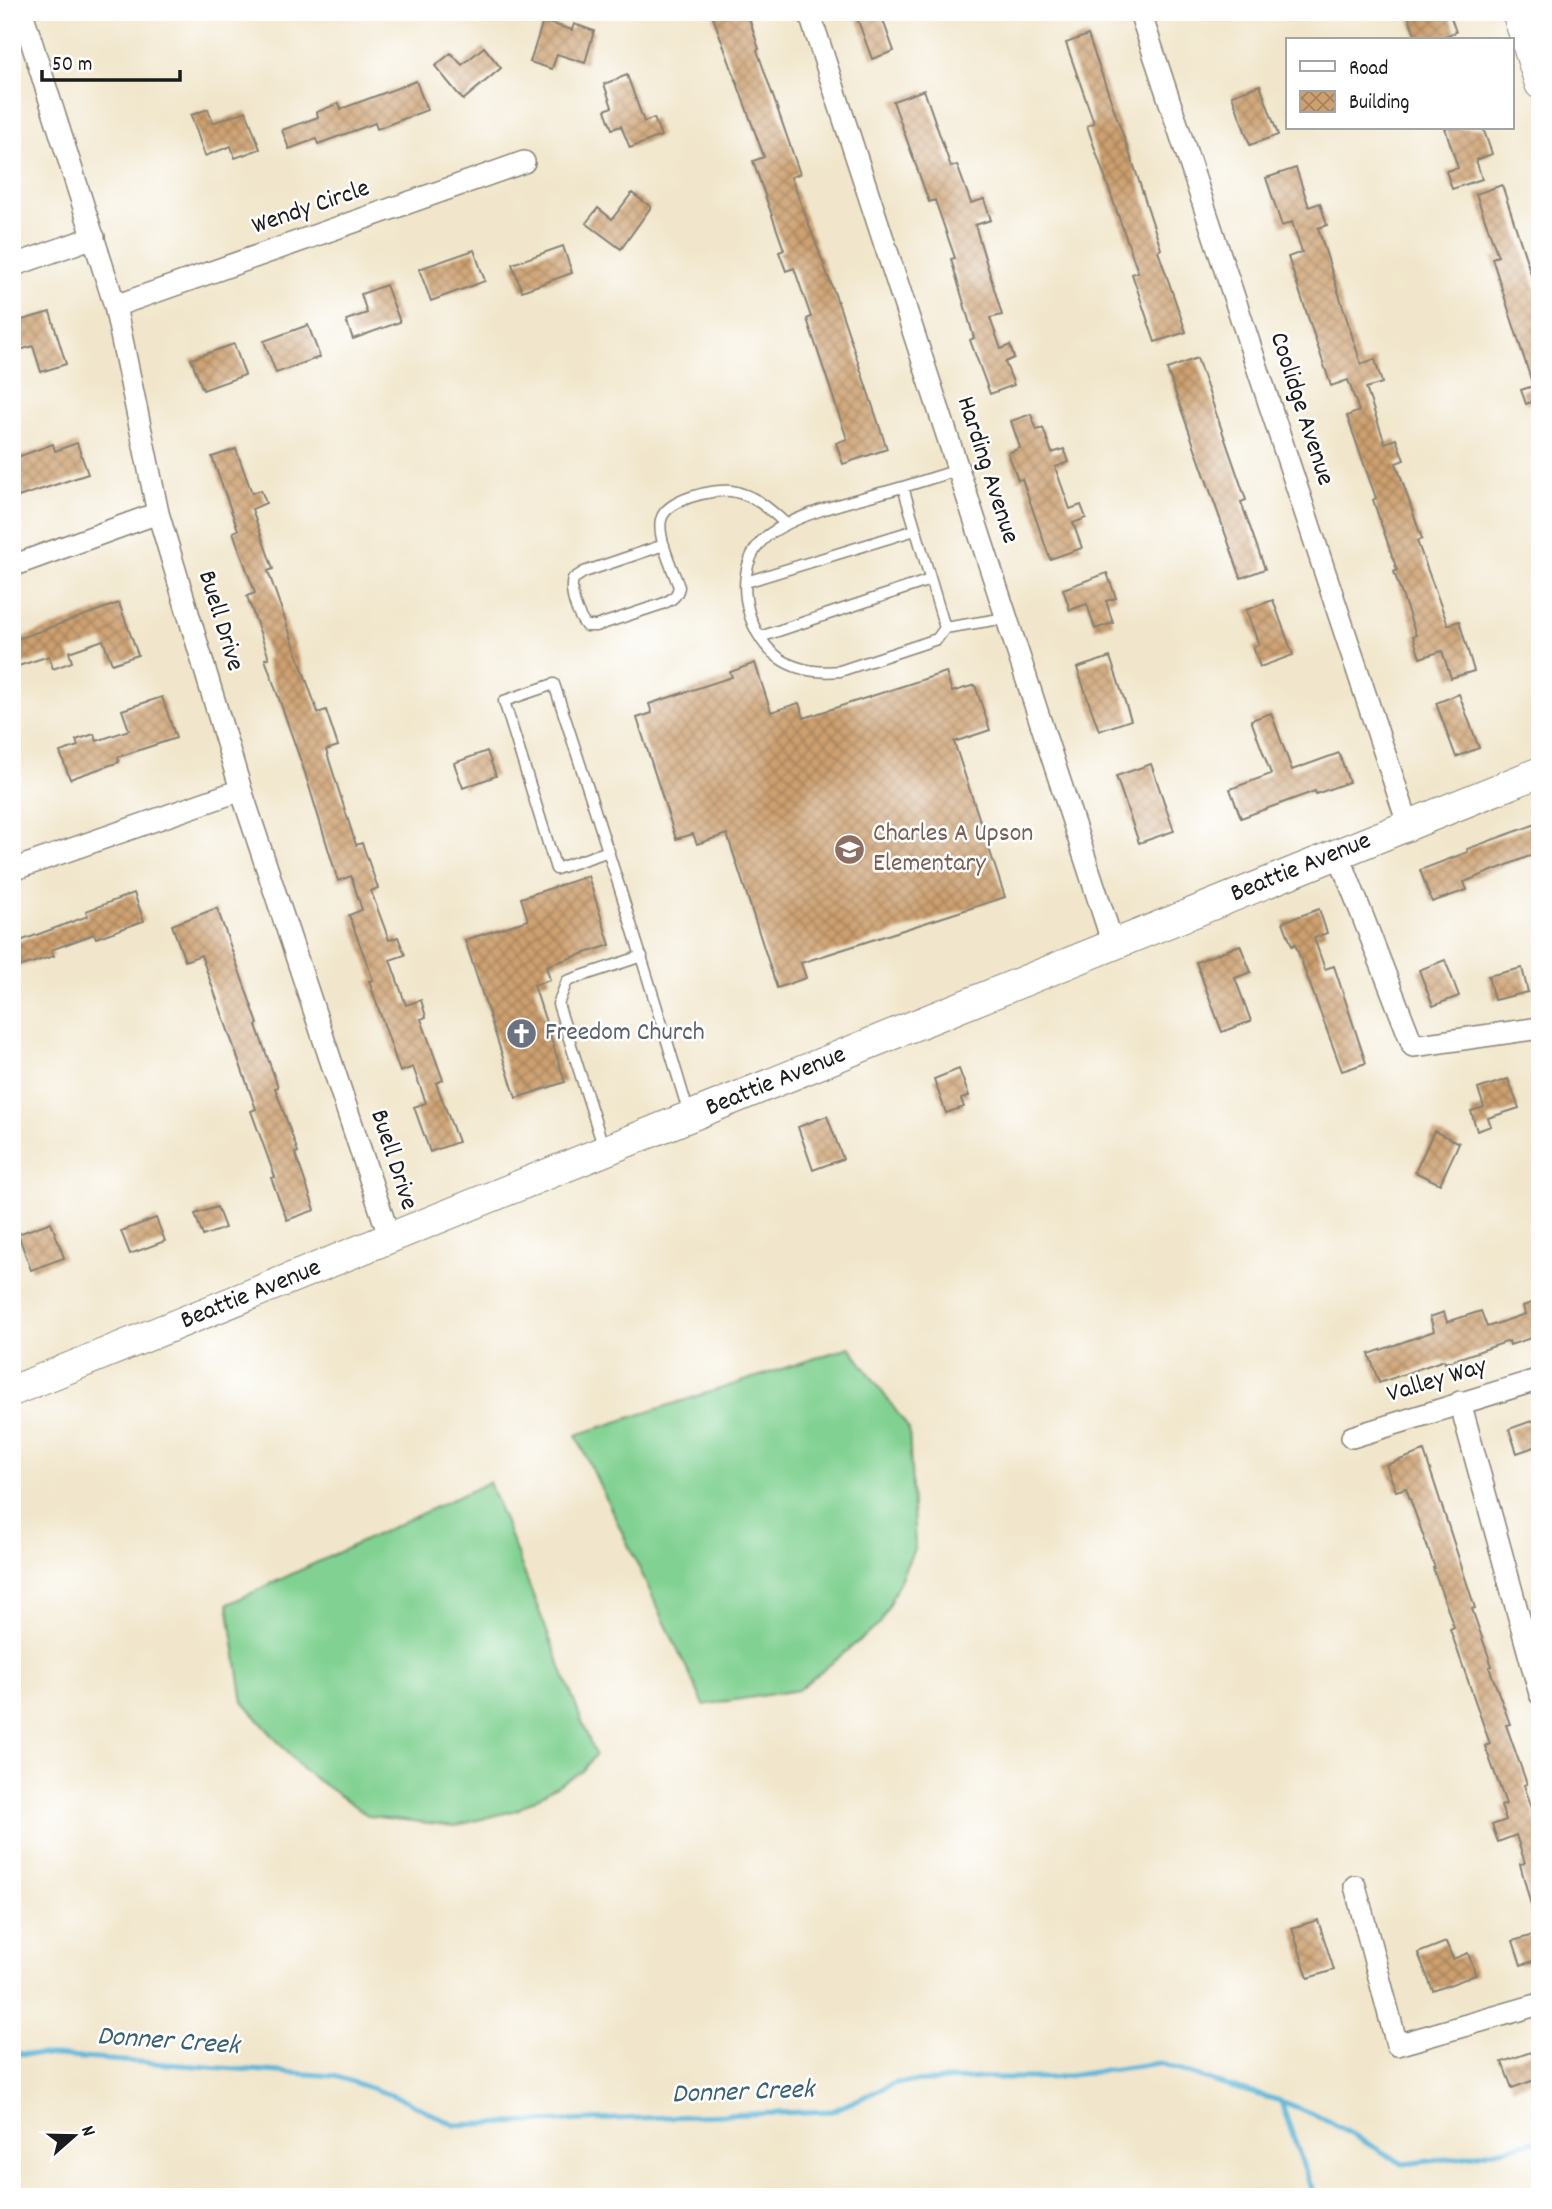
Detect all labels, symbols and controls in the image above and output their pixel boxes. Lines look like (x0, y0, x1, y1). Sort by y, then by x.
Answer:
scale bar (42, 38, 180, 82)
legend (1286, 38, 1514, 130)
text: 50 m (52, 51, 92, 81)
text: Road (1349, 55, 1388, 85)
text: Building (1349, 89, 1409, 119)
street label: Wendy Circle (247, 171, 375, 245)
street label: Coolidge Avenue (1259, 328, 1343, 490)
street label: Harding Avenue (946, 392, 1028, 548)
street label: Buell Drive (187, 566, 253, 676)
place label: Charles A Upson Elementary (873, 816, 1033, 883)
street label: Beattie Avenue (1225, 823, 1377, 913)
school or university icon: Charles A Upson Elementary (833, 832, 867, 866)
place label: Freedom Church (545, 1015, 705, 1052)
church icon: Freedom Church (505, 1016, 539, 1050)
street label: Beattie Avenue (700, 1037, 852, 1127)
street label: Buell Drive (359, 1105, 427, 1215)
street label: Beattie Avenue (175, 1250, 327, 1340)
street label: Valley Way (1383, 1348, 1492, 1414)
water label: Donner Creek (96, 2018, 243, 2068)
water label: Donner Creek (671, 2071, 817, 2116)
north arrow (38, 2100, 108, 2170)
text: N (72, 2122, 101, 2140)

